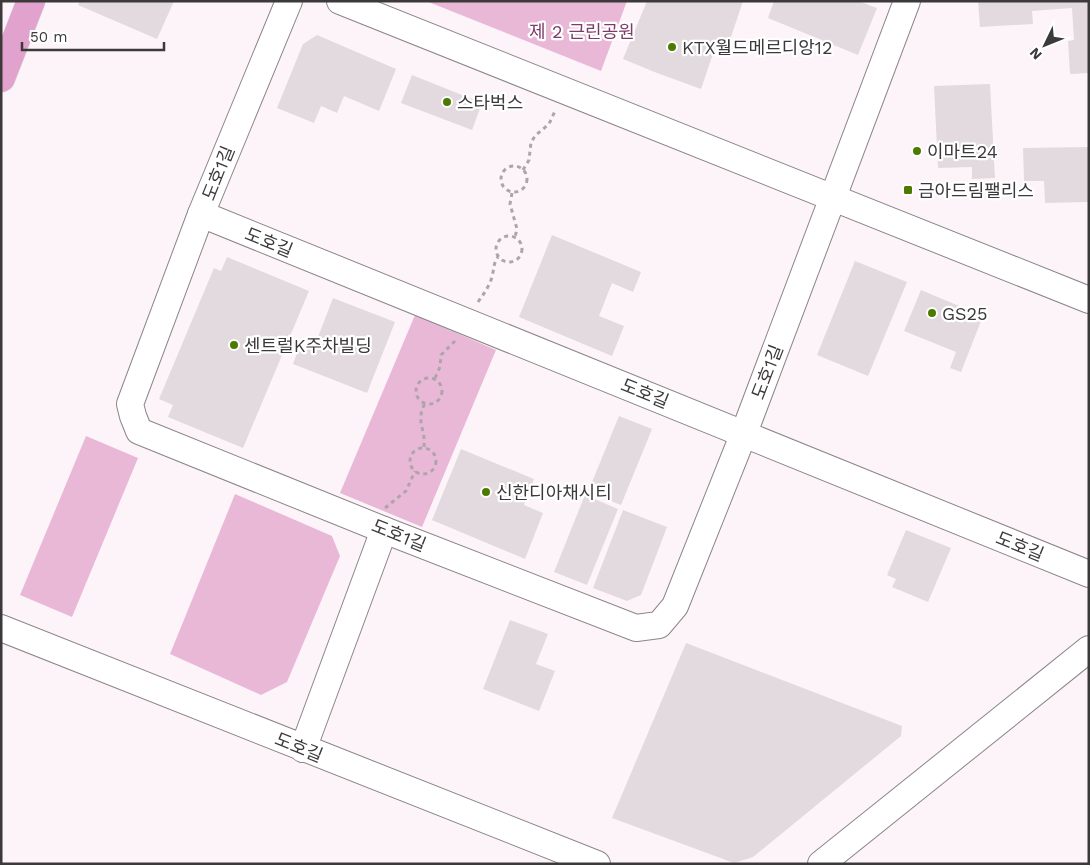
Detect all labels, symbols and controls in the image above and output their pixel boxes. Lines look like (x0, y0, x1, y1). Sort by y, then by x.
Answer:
scale bar (22, 20, 165, 52)
north arrow (1020, 20, 1070, 70)
park label: 제 2 근린공원 (529, 21, 635, 42)
text: 50 m (30, 28, 67, 46)
place label: KTX월드메르디앙12 (682, 37, 832, 58)
marker: KTX월드메르디앙12 (666, 41, 678, 53)
text: N (1026, 45, 1045, 63)
place label: 스타벅스 (457, 92, 523, 113)
marker: 스타벅스 (441, 96, 453, 108)
place label: 이마트24 (927, 141, 998, 162)
street label: 도호1길 (198, 143, 238, 203)
marker: 이마트24 (911, 145, 923, 157)
place label: 금아드림팰리스 (918, 180, 1034, 201)
marker: 금아드림팰리스 (902, 184, 914, 196)
street label: 도호길 (242, 223, 296, 261)
place label: GS25 (942, 303, 988, 324)
marker: GS25 (926, 307, 938, 319)
place label: 센트럴K주차빌딩 (244, 335, 372, 356)
marker: 센트럴K주차빌딩 (228, 339, 240, 351)
street label: 도호1길 (747, 342, 787, 402)
street label: 도호길 (618, 374, 672, 412)
place label: 신한디아채시티 (496, 482, 612, 503)
marker: 신한디아채시티 (480, 486, 492, 498)
street label: 도호1길 (369, 515, 429, 555)
street label: 도호길 (993, 527, 1047, 565)
street label: 도호길 (272, 728, 326, 766)

